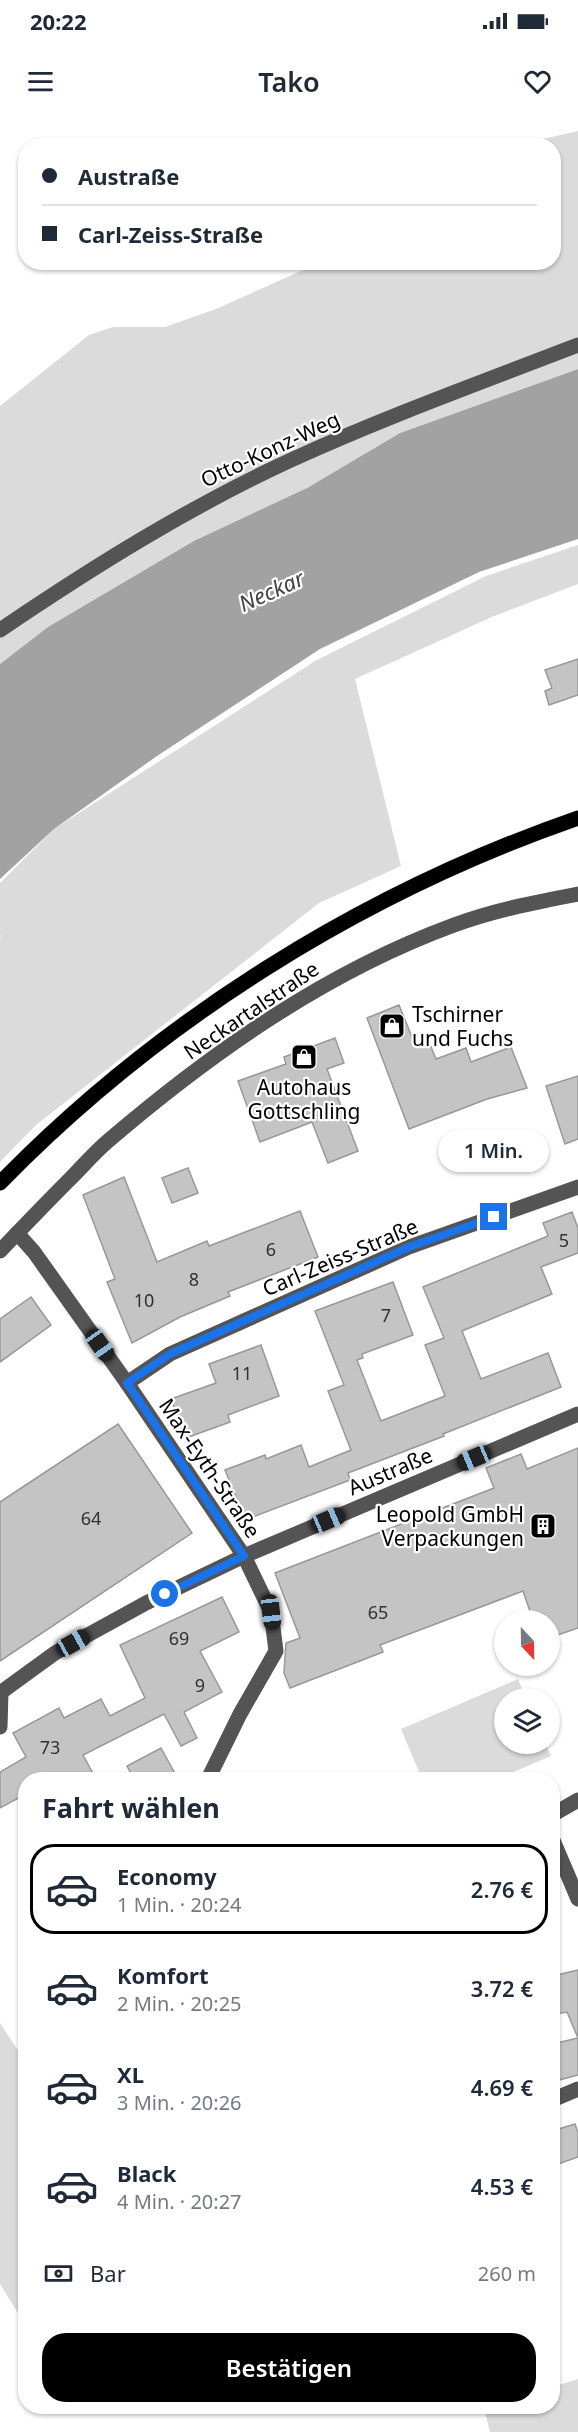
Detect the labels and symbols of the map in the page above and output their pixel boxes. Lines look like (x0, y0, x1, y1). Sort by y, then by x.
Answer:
street label: Otto-Konz-Weg (196, 405, 344, 493)
water label: Neckar (234, 562, 310, 618)
street label: Neckartalstraße (178, 954, 324, 1066)
place label: Tschirner und Fuchs (412, 1000, 513, 1052)
shop icon: Tschirner und Fuchs (377, 1011, 407, 1041)
shop icon: Autohaus Gottschling (289, 1042, 319, 1072)
place label: Autohaus Gottschling (247, 1073, 361, 1125)
callout: 1 Min. (438, 1130, 550, 1172)
route end (480, 1203, 507, 1230)
street label: Carl-Zeiss-Straße (258, 1212, 422, 1302)
house number: 5 (559, 1228, 569, 1252)
house number: 6 (266, 1237, 276, 1261)
house number: 8 (189, 1267, 199, 1291)
house number: 10 (134, 1288, 154, 1312)
house number: 7 (381, 1303, 391, 1327)
car (82, 1325, 118, 1365)
house number: 11 (232, 1361, 252, 1385)
street label: Max-Eyth-Straße (153, 1393, 267, 1543)
street label: Austraße (343, 1441, 437, 1501)
car (454, 1443, 494, 1473)
place label: Leopold GmbH Verpackungen (376, 1500, 524, 1552)
car (308, 1505, 348, 1535)
house number: 64 (81, 1506, 101, 1530)
building icon: Leopold GmbH Verpackungen (528, 1511, 558, 1541)
route start (151, 1580, 178, 1607)
car (260, 1593, 282, 1631)
house number: 65 (368, 1600, 388, 1624)
north arrow (494, 1610, 560, 1676)
car (53, 1626, 93, 1660)
house number: 69 (169, 1626, 189, 1650)
house number: 9 (195, 1673, 205, 1697)
house number: 73 (40, 1735, 60, 1759)

